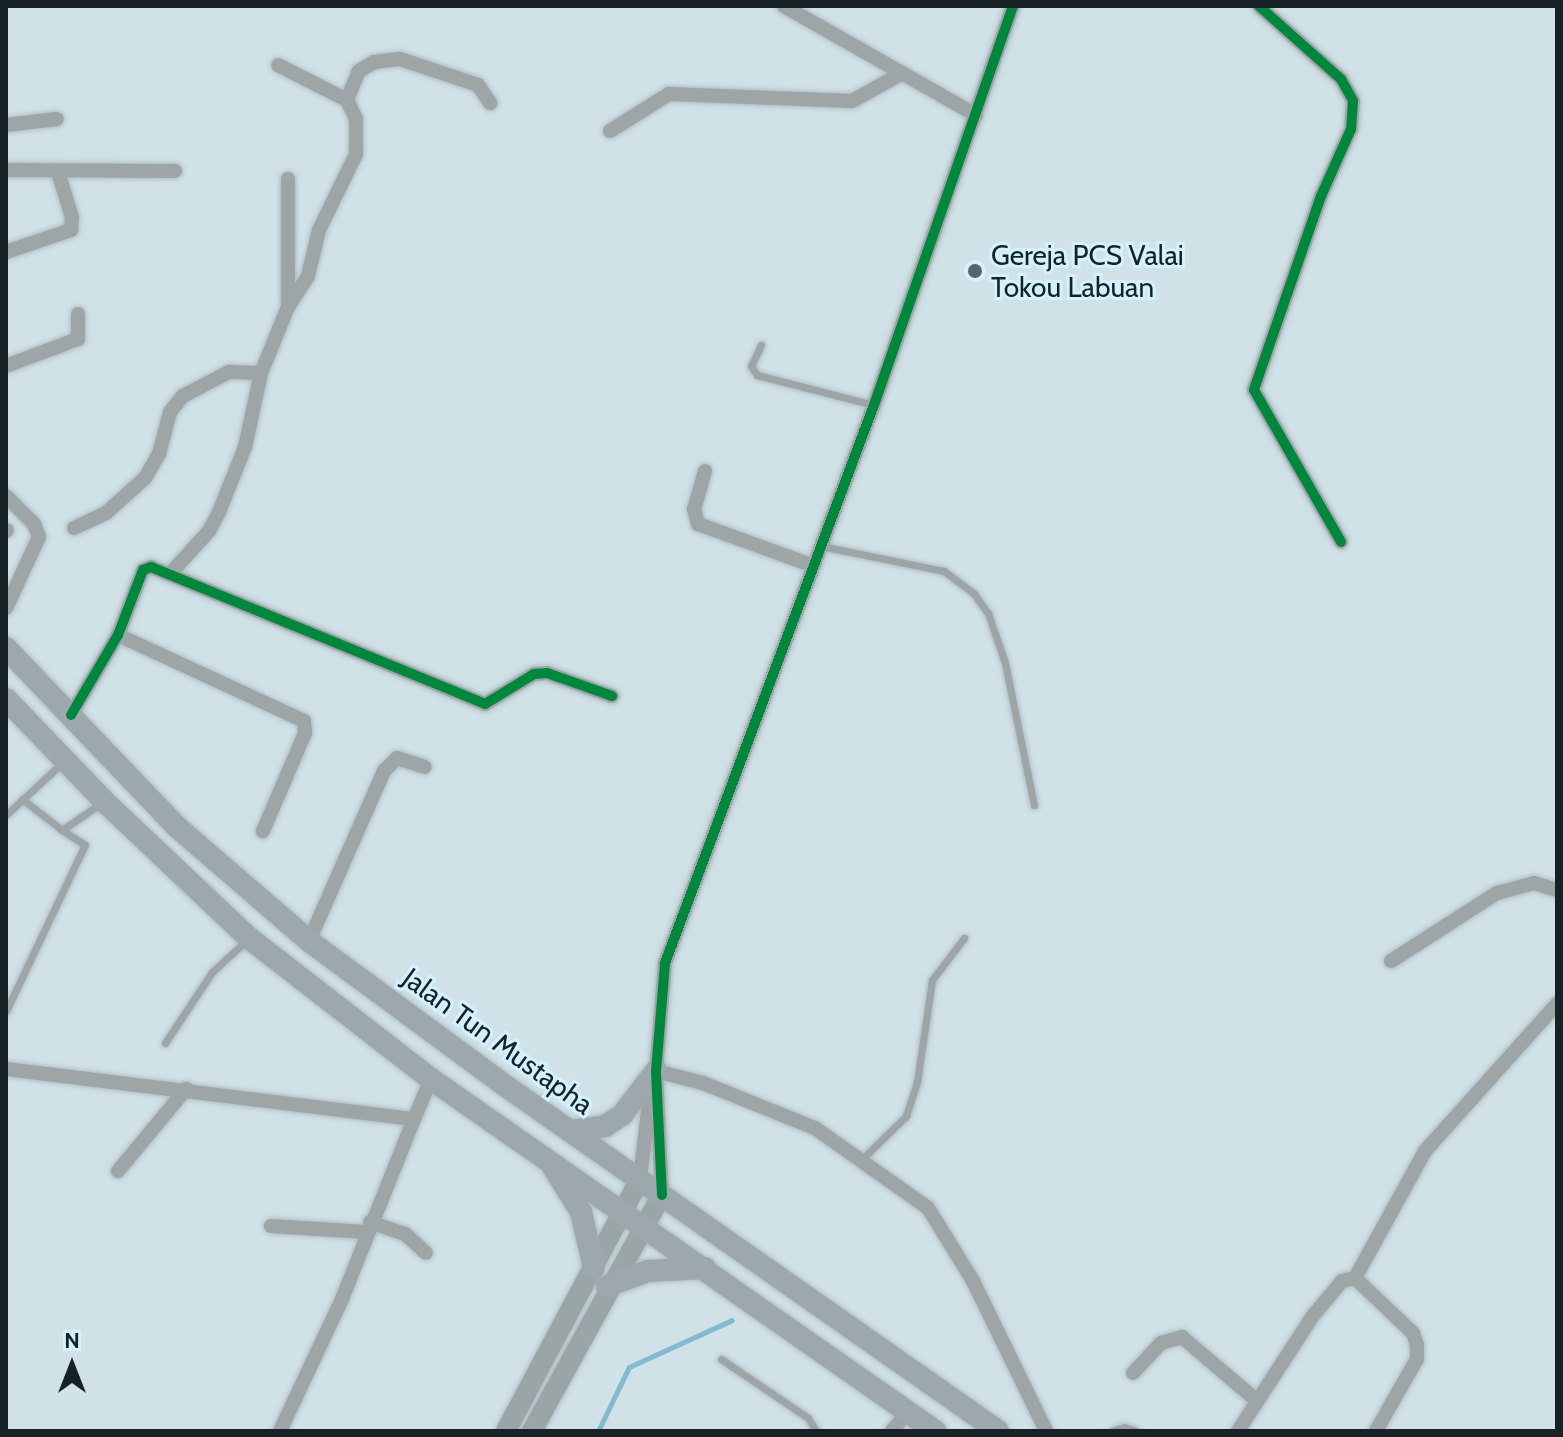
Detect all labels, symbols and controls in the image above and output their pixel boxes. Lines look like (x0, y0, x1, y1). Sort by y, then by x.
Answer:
place label: Gereja PCS Valai Tokou Labuan (991, 238, 1184, 304)
marker: Gereja PCS Valai Tokou Labuan (966, 262, 984, 280)
street label: Jalan Tun Mustapha (396, 961, 600, 1121)
north arrow (32, 1325, 112, 1405)
text: N (64, 1327, 80, 1354)

